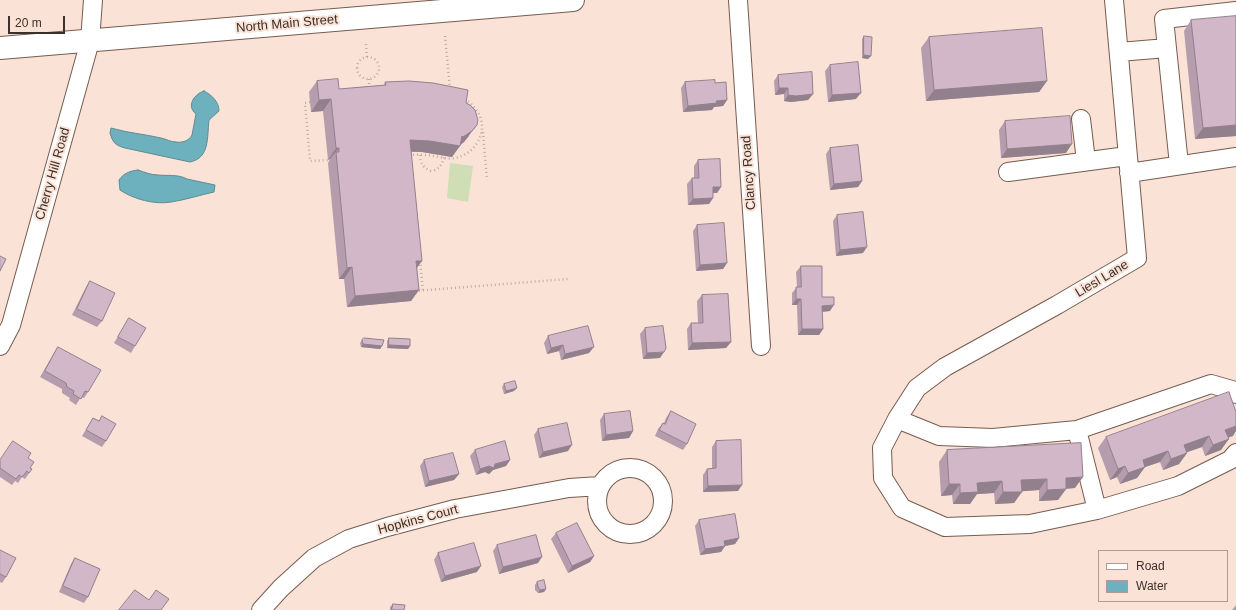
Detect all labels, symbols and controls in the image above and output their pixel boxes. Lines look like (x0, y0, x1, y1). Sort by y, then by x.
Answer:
scale bar (10, 8, 67, 34)
street label: North Main Street (236, 12, 338, 36)
text: 20 m (15, 16, 42, 30)
street label: Cherry Hill Road (32, 126, 74, 222)
street label: Clancy Road (739, 135, 759, 211)
street label: Liesl Lane (1073, 257, 1131, 301)
street label: Hopkins Court (376, 502, 460, 538)
legend (1098, 550, 1228, 602)
text: Road (1136, 559, 1165, 573)
text: Water (1136, 579, 1168, 593)

